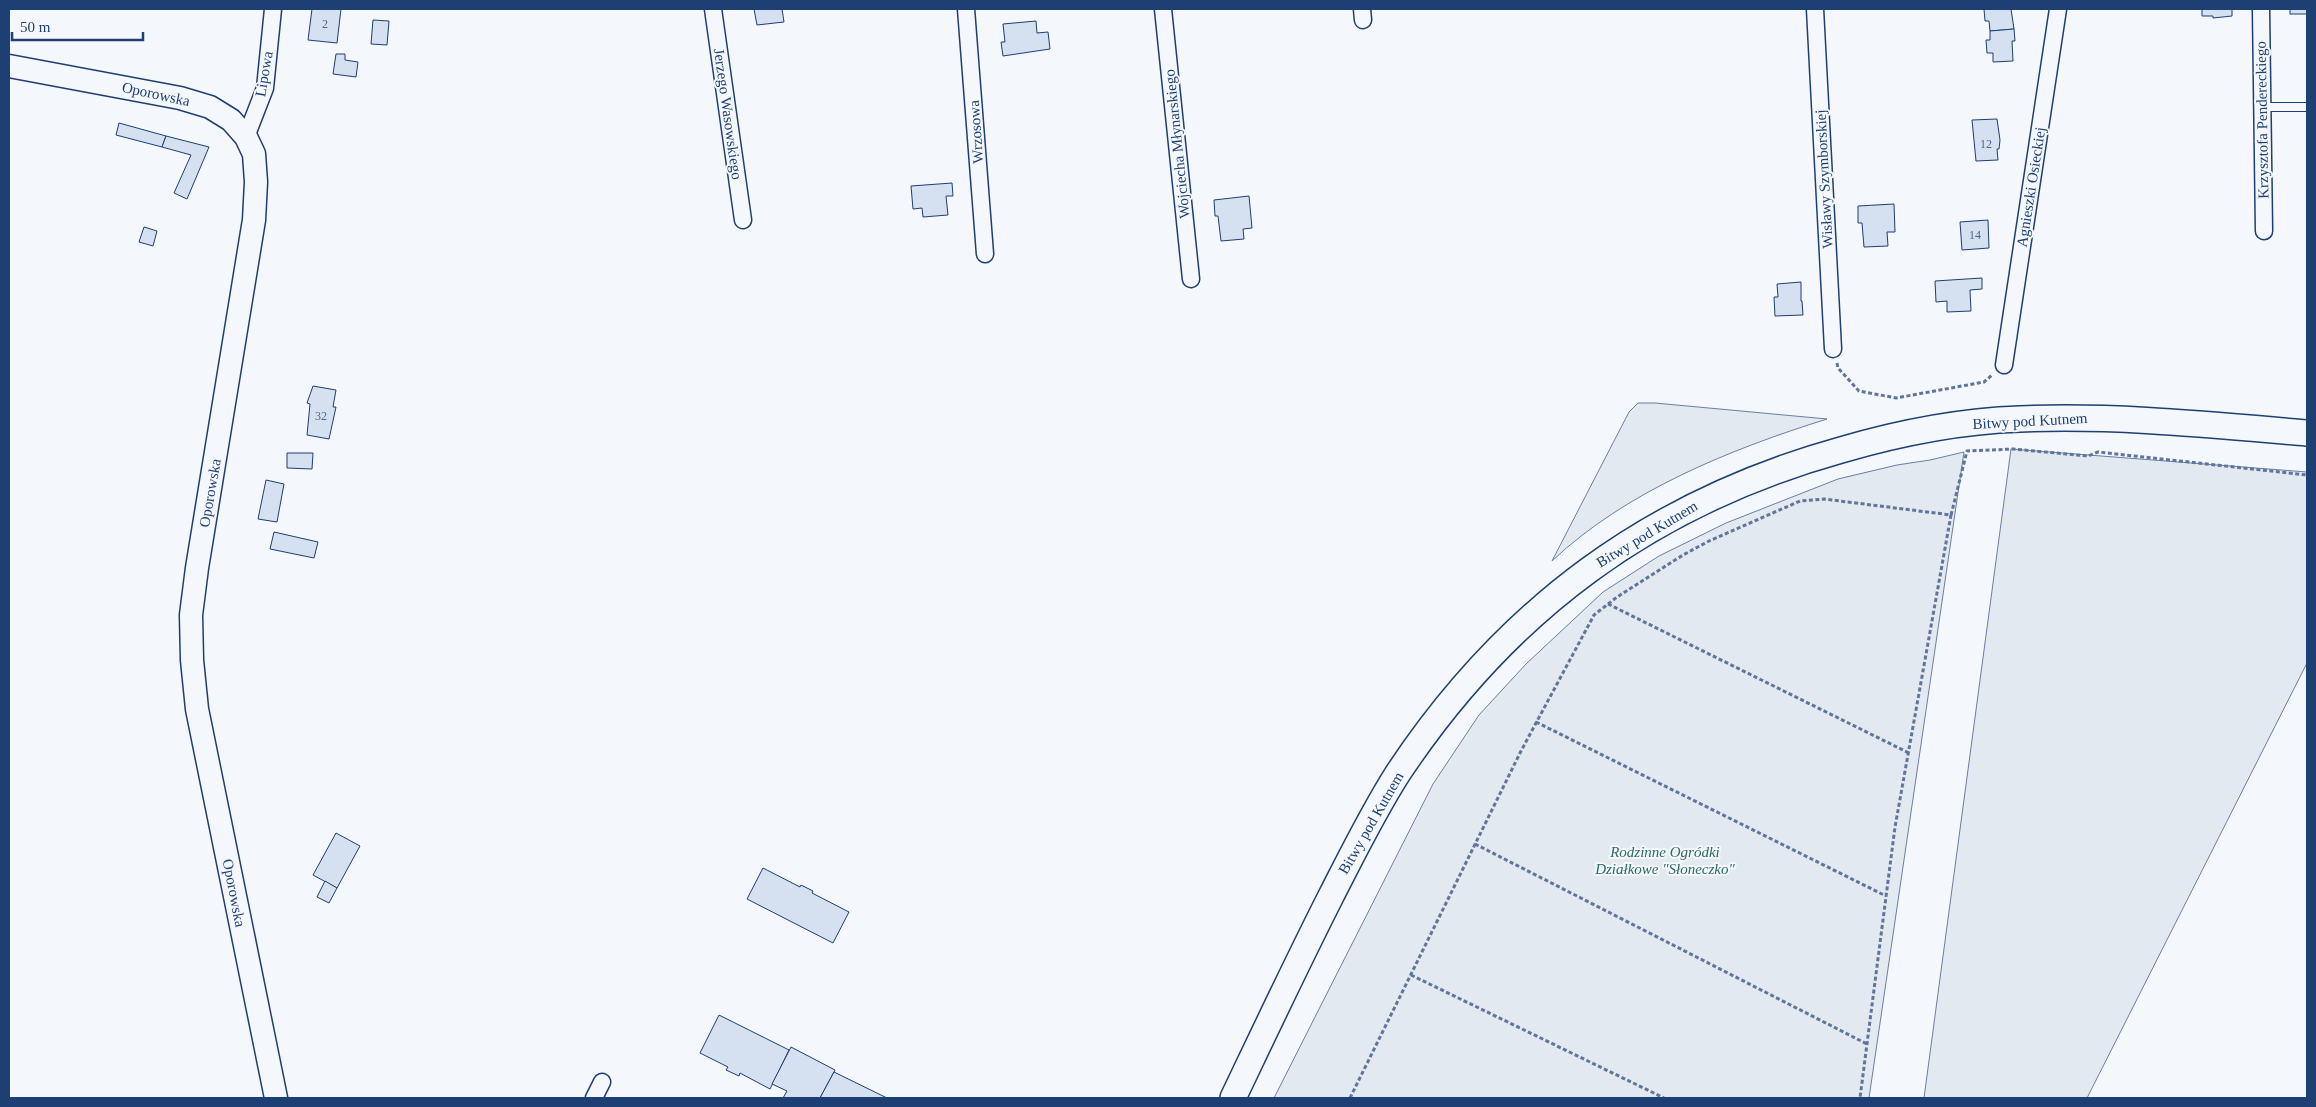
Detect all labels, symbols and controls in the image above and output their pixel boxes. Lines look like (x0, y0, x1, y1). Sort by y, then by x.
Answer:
scale bar (12, 10, 144, 42)
house number: 2 (322, 17, 328, 31)
text: 50 m (20, 19, 51, 35)
street label: Krzysztofa Pendereckiego (2253, 41, 2271, 199)
street label: Jerzego Wasowskiego (711, 47, 745, 181)
street label: Lipowa (252, 50, 276, 98)
street label: Wojciecha Młynarskiego (1161, 69, 1193, 219)
street label: Oporowska (121, 79, 192, 109)
street label: Wrzosowa (966, 99, 986, 164)
street label: Wisławy Szymborskiej (1812, 109, 1836, 249)
street label: Agnieszki Osieckiej (2014, 126, 2048, 248)
house number: 12 (1980, 137, 1992, 151)
house number: 14 (1969, 228, 1981, 242)
house number: 32 (315, 409, 327, 423)
street label: Bitwy pod Kutnem (1972, 410, 2088, 432)
street label: Oporowska (196, 457, 224, 528)
street label: Bitwy pod Kutnem (1594, 497, 1701, 570)
street label: Bitwy pod Kutnem (1335, 769, 1407, 877)
park label: Rodzinne Ogródki Działkowe "Słoneczko" (1594, 844, 1736, 877)
street label: Oporowska (220, 858, 249, 929)

